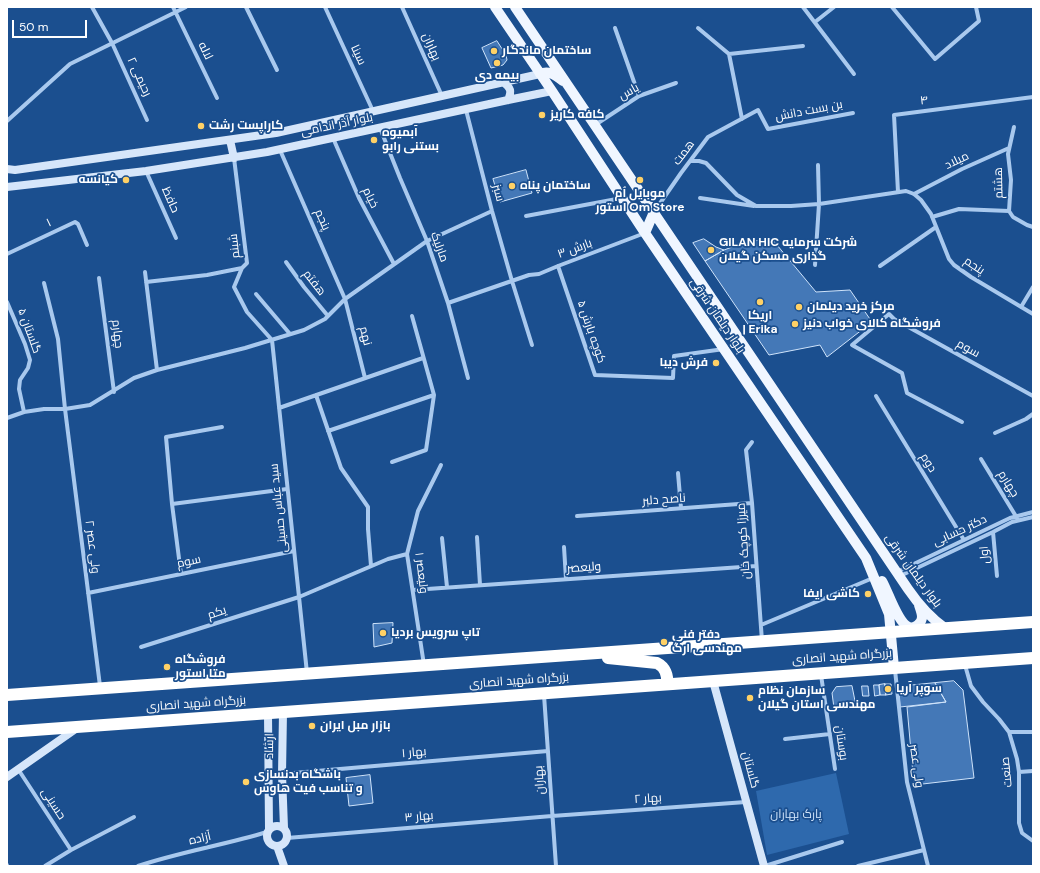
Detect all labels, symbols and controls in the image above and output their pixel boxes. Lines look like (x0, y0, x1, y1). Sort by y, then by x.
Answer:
scale bar (14, 12, 89, 38)
text: 50 m (19, 19, 48, 35)
street label: بهاران (419, 31, 443, 63)
street label: لاله (195, 40, 215, 62)
street label: سینا (347, 43, 369, 67)
place label: ساختمان ماندگار (502, 44, 591, 58)
marker: ساختمان ماندگار (489, 46, 499, 56)
street label: رحیمی ۲ (124, 55, 154, 99)
marker: بیمه دی (492, 58, 502, 68)
place label: بیمه دی (475, 69, 519, 83)
street label: یاس (616, 81, 642, 103)
street label: ۴ (919, 93, 929, 109)
street label: بن بست دانش (774, 97, 844, 125)
place label: کافه کاریز (550, 108, 604, 122)
street label: بلوار آذر اندامی (300, 110, 374, 140)
marker: کافه کاریز (537, 110, 547, 120)
place label: کاراپست رشت (209, 119, 283, 133)
marker: کاراپست رشت (196, 121, 206, 131)
place label: آبمیوه بستنی رابو (382, 126, 439, 154)
marker: آبمیوه بستنی رابو (369, 135, 379, 145)
street label: همت (670, 138, 698, 168)
street label: میلاد (943, 149, 971, 173)
street label: هشتم (992, 167, 1006, 199)
place label: کیانسه (79, 173, 118, 187)
marker: کیانسه (121, 175, 131, 185)
marker: موبایل اُم استور Om Store (635, 175, 645, 185)
place label: ساختمان پناه (520, 179, 591, 193)
marker: ساختمان پناه (507, 181, 517, 191)
street label: سبز (489, 183, 507, 203)
street label: حافظ (158, 185, 182, 215)
street label: خیام (359, 185, 381, 211)
place label: موبایل اُم استور Om Store (596, 187, 684, 215)
street label: پنجم (311, 207, 333, 233)
street label: ۱ (44, 216, 54, 230)
street label: مارلیک (427, 230, 451, 264)
street label: شبنم (227, 233, 243, 259)
street label: بارش ۳ (556, 236, 594, 262)
place label: GILAN HIC شرکت سرمایه گذاری مسکن گیلان (719, 236, 857, 264)
marker: GILAN HIC شرکت سرمایه گذاری مسکن گیلان (706, 245, 716, 255)
street label: پنجم (961, 254, 987, 278)
street label: هفتم (300, 267, 328, 299)
street label: بلوار دیلمان شرقی (687, 276, 747, 356)
marker: اریکا | Erika (755, 297, 765, 307)
street label: کوچه بارش ۵ (574, 299, 608, 365)
place label: مرکز خرید دیلمان (807, 300, 895, 314)
marker: مرکز خرید دیلمان (794, 302, 804, 312)
street label: گلستان ۵ (14, 306, 44, 356)
place label: اریکا | Erika (742, 309, 778, 337)
place label: فروشگاه کالای خواب دنیز (803, 317, 941, 331)
street label: چهارم (108, 319, 126, 349)
marker: فروشگاه کالای خواب دنیز (790, 319, 800, 329)
street label: نهم (356, 325, 374, 347)
street label: سوم (954, 337, 982, 361)
place label: فرش دیبا (659, 356, 708, 370)
marker: فرش دیبا (711, 358, 721, 368)
street label: دوم (917, 451, 939, 475)
street label: سید عباس حسینی (267, 463, 291, 553)
street label: چهارم (994, 468, 1022, 500)
street label: ناصح دلبر (642, 491, 686, 509)
street label: میرزا کوچک خان (734, 502, 754, 580)
street label: دکتر حسابی (931, 512, 989, 550)
street label: ولی عصر ۲ (82, 519, 102, 575)
street label: بلوار دیلمان شرقی (881, 531, 945, 611)
street label: اول (977, 546, 993, 564)
street label: سوم (176, 552, 202, 572)
street label: ولیعصر ۱ (411, 552, 431, 594)
street label: ولیعصر (566, 560, 602, 576)
place label: کاشی ایفا (803, 587, 860, 601)
marker: کاشی ایفا (863, 589, 873, 599)
street label: یکم (206, 603, 228, 623)
place label: تاپ سرویس بردیا (391, 626, 480, 640)
marker: تاپ سرویس بردیا (378, 628, 388, 638)
place label: دفتر فنی مهندسی ارگ (672, 628, 742, 656)
marker: دفتر فنی مهندسی ارگ (659, 637, 669, 647)
street label: بزرگراه شهید انصاری (792, 646, 892, 668)
place label: فروشگاه متا استور (175, 653, 226, 681)
marker: فروشگاه متا استور (162, 662, 172, 672)
street label: بزرگراه شهید انصاری (469, 670, 569, 692)
place label: سوپر آریا (896, 682, 942, 696)
place label: سازمان نظام مهندسی استان گیلان (758, 684, 876, 712)
marker: سوپر آریا (883, 684, 893, 694)
street label: بزرگراه شهید انصاری (146, 693, 246, 715)
marker: سازمان نظام مهندسی استان گیلان (745, 693, 755, 703)
place label: بازار مبل ایران (320, 719, 390, 733)
marker: بازار مبل ایران (307, 721, 317, 731)
street label: بوستان (831, 725, 851, 761)
street label: ارشاد (263, 733, 277, 759)
street label: ولی عصر (906, 743, 926, 789)
street label: بهار ۱ (401, 745, 427, 761)
street label: گلستان (738, 750, 762, 790)
street label: صنعت (998, 756, 1016, 788)
street label: بهاران (532, 765, 548, 795)
place label: باشگاه بدنسازی و تناسب فیت هاوس (254, 768, 363, 796)
marker: باشگاه بدنسازی و تناسب فیت هاوس (241, 777, 251, 787)
street label: حسینی (38, 786, 68, 822)
street label: بهار ۲ (634, 791, 662, 807)
park label: پارک بهاران (770, 808, 822, 822)
street label: بهار ۳ (404, 809, 434, 825)
street label: آزاده (187, 829, 213, 849)

